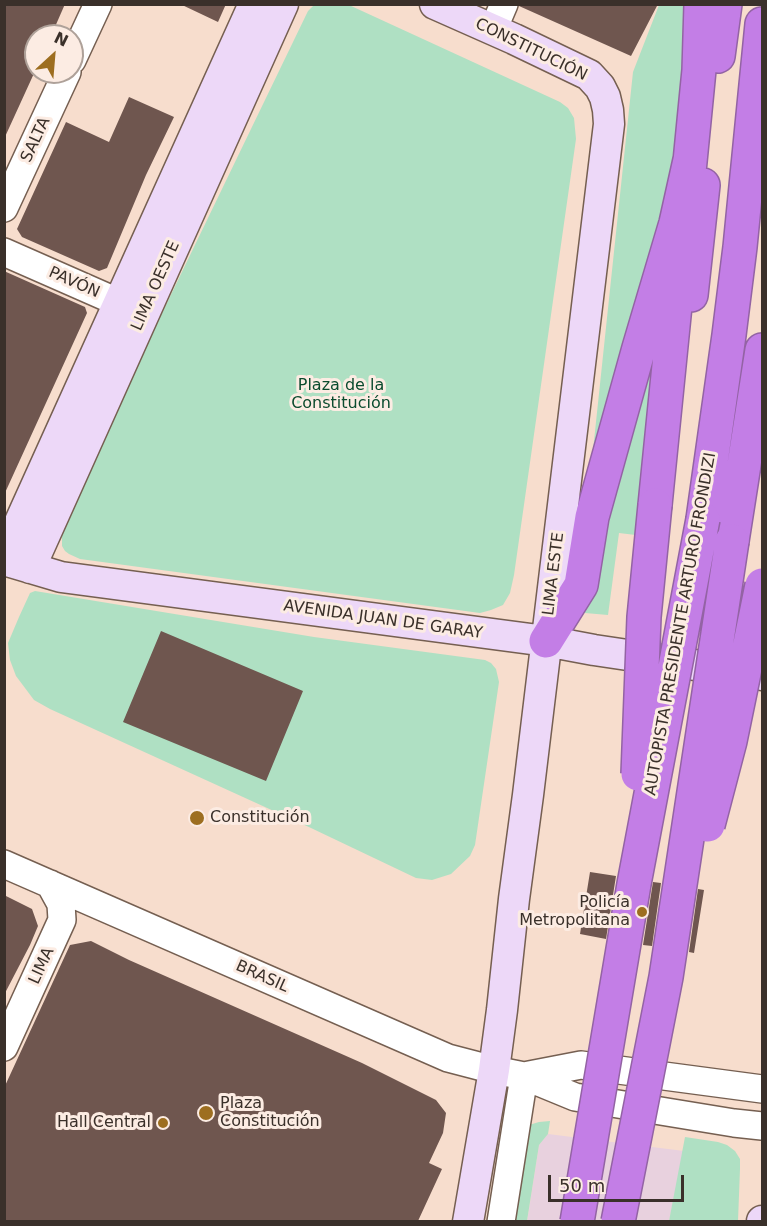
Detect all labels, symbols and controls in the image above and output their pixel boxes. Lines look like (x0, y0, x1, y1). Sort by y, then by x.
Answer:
street label: CONSTITUCIÓN (472, 15, 590, 85)
north arrow (24, 24, 84, 84)
text: N (51, 28, 71, 51)
street label: SALTA (17, 114, 55, 166)
street label: LIMA OESTE (128, 238, 184, 334)
street label: PAVÓN (46, 263, 102, 303)
park label: Plaza de la Constitución (291, 376, 391, 414)
street label: AUTOPISTA PRESIDENTE ARTURO FRONDIZI (641, 451, 721, 797)
street label: LIMA ESTE (539, 531, 569, 617)
street label: AVENIDA JUAN DE GARAY (282, 597, 484, 643)
place label: Constitución (210, 808, 310, 828)
marker: Constitución (188, 809, 206, 827)
place label: Policía Metropolitana (519, 893, 630, 931)
marker: Policía Metropolitana (635, 905, 649, 919)
street label: LIMA (25, 945, 59, 987)
street label: BRASIL (232, 957, 292, 997)
place label: Plaza Constitución (220, 1094, 320, 1132)
marker: Plaza Constitución (197, 1104, 215, 1122)
place label: Hall Central (57, 1113, 151, 1133)
marker: Hall Central (156, 1116, 170, 1130)
scale bar (551, 1163, 688, 1201)
text: 50 m (559, 1175, 605, 1196)

